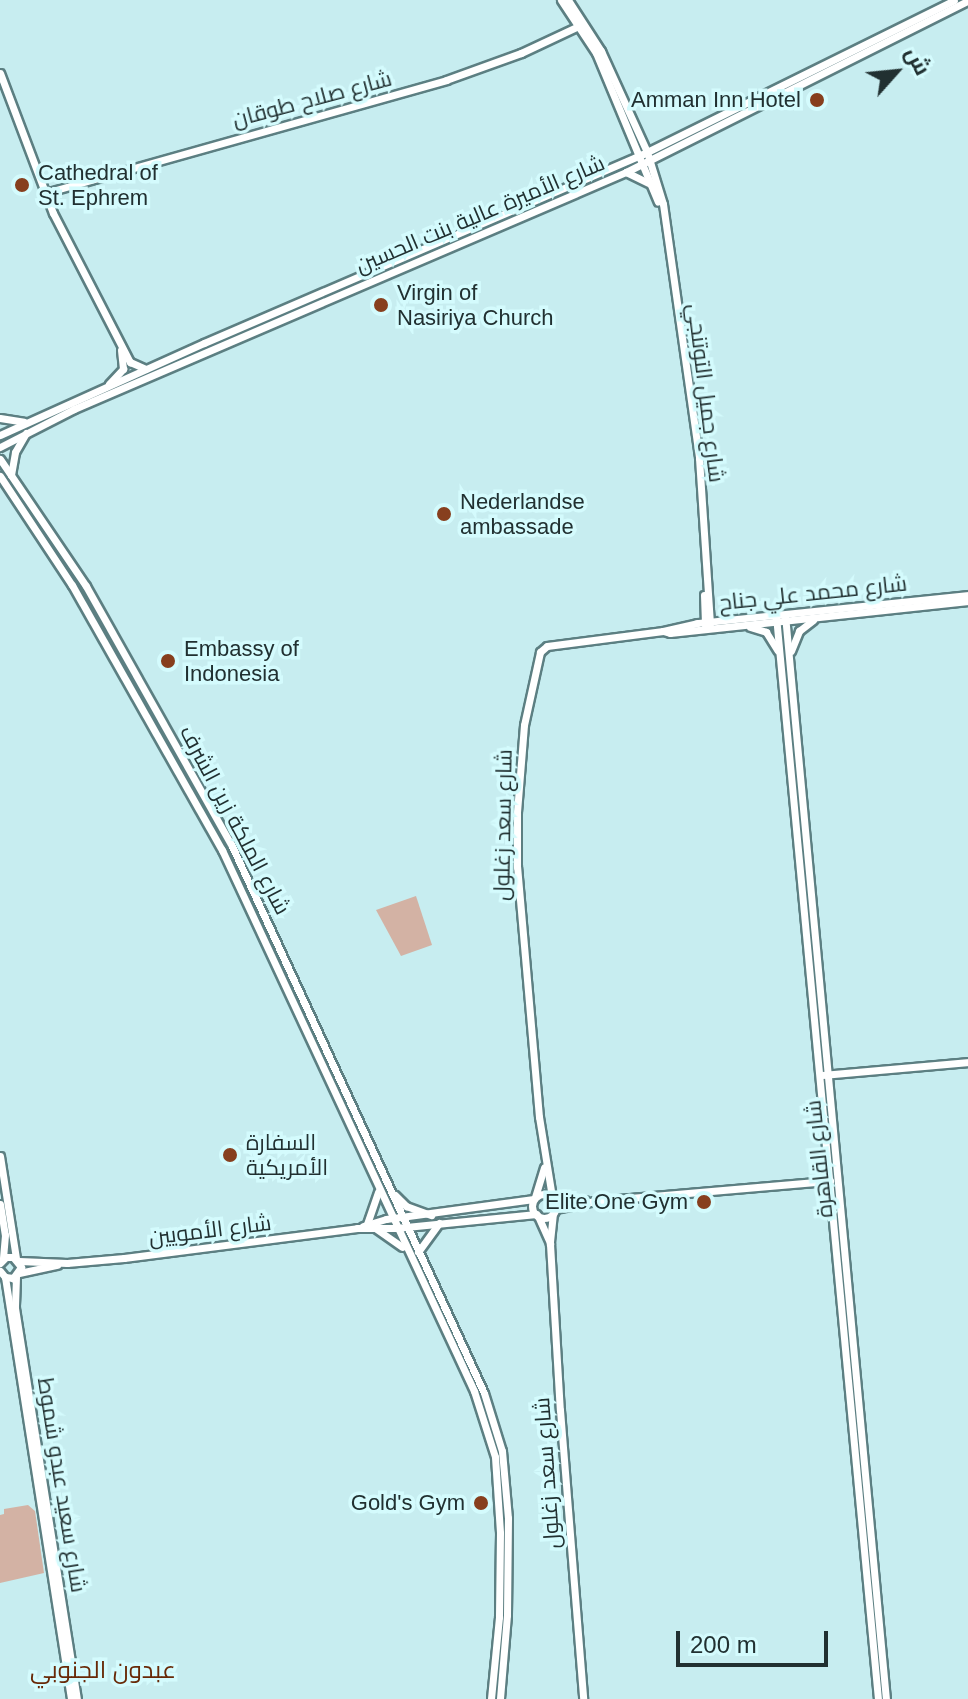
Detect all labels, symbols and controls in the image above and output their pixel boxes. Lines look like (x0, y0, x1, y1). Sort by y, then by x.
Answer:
north arrow (856, 32, 936, 112)
text: ش (900, 43, 935, 79)
street label: شارع صلاح طوقان (229, 65, 395, 133)
place label: Amman Inn Hotel (631, 87, 801, 113)
marker: Amman Inn Hotel (808, 91, 826, 109)
street label: شارع الأميرة عالية بنت الحسين (351, 149, 609, 279)
place label: Cathedral of St. Ephrem (38, 159, 158, 210)
marker: Cathedral of St. Ephrem (13, 176, 31, 194)
place label: Virgin of Nasiriya Church (397, 279, 553, 330)
marker: Virgin of Nasiriya Church (372, 296, 390, 314)
street label: شارع جميل التوتنجي (682, 302, 730, 484)
place label: Nederlandse ambassade (460, 488, 585, 540)
marker: Nederlandse ambassade (435, 505, 453, 523)
street label: شارع محمد علي جناح (718, 570, 908, 616)
place label: Embassy of Indonesia (184, 635, 299, 686)
marker: Embassy of Indonesia (159, 652, 177, 670)
street label: شارع الملكة زين الشرف (174, 721, 296, 919)
street label: شارع سعد زغلول (488, 749, 518, 901)
street label: شارع القاهرة (800, 1099, 838, 1219)
place label: السفارة الأمريكية (246, 1129, 328, 1180)
marker: السفارة الأمريكية (221, 1146, 239, 1164)
place label: Elite One Gym (545, 1189, 688, 1215)
marker: Elite One Gym (695, 1193, 713, 1211)
street label: شارع الأمويين (147, 1209, 273, 1251)
street label: شارع سعيد عبدو شموط (32, 1376, 92, 1594)
street label: شارع سعد زغلول (529, 1396, 565, 1550)
place label: Gold's Gym (351, 1490, 465, 1516)
marker: Gold's Gym (472, 1494, 490, 1512)
scale bar (680, 1615, 832, 1665)
text: 200 m (690, 1631, 757, 1658)
district label: عبدون الجنوبي (30, 1656, 176, 1684)

